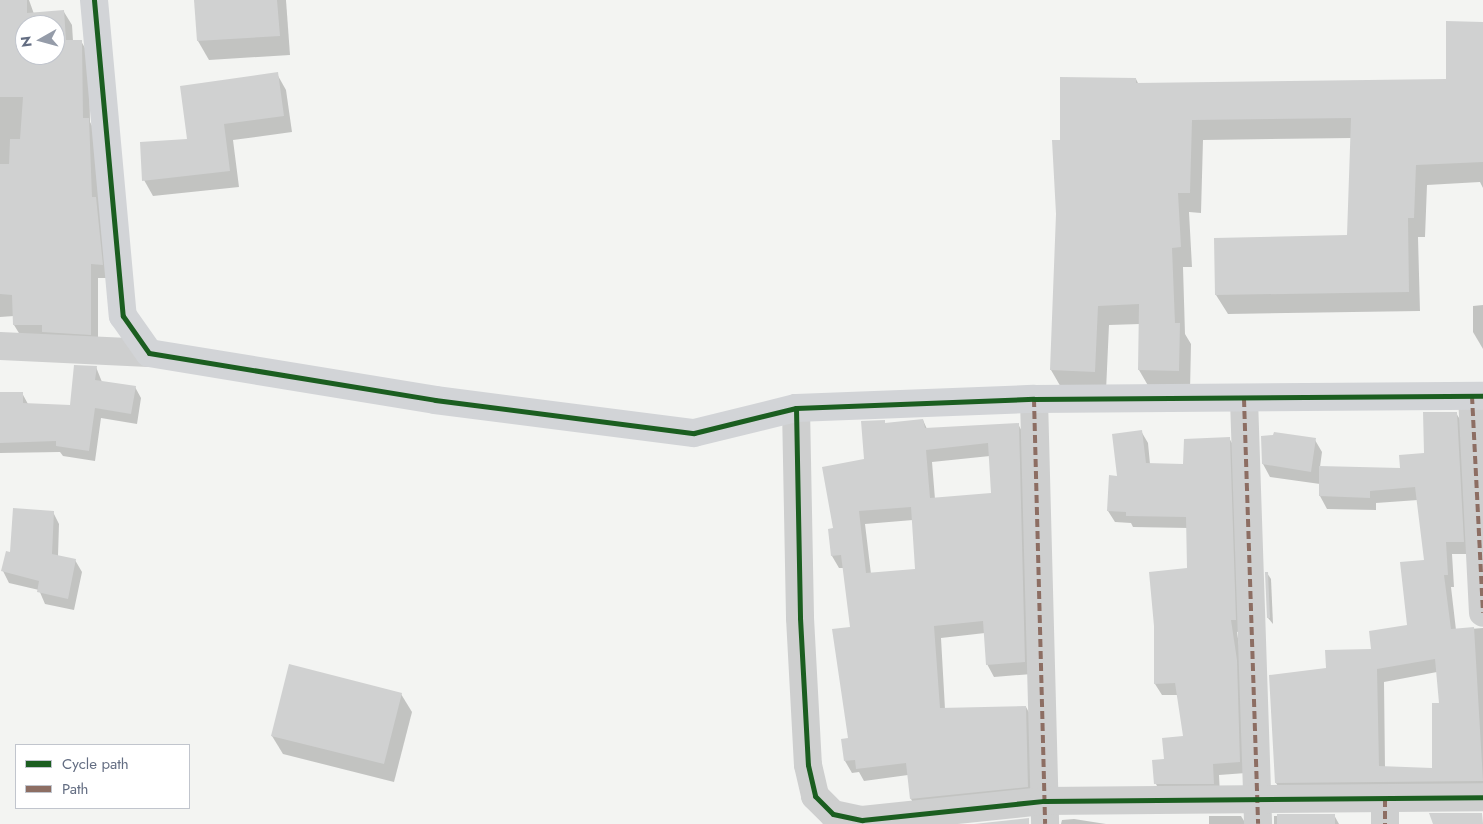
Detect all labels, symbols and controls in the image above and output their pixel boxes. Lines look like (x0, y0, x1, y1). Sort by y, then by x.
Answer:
north arrow (15, 15, 65, 65)
text: N (16, 35, 37, 48)
legend (15, 744, 190, 809)
text: Cycle path (62, 753, 129, 775)
text: Path (62, 778, 88, 800)

